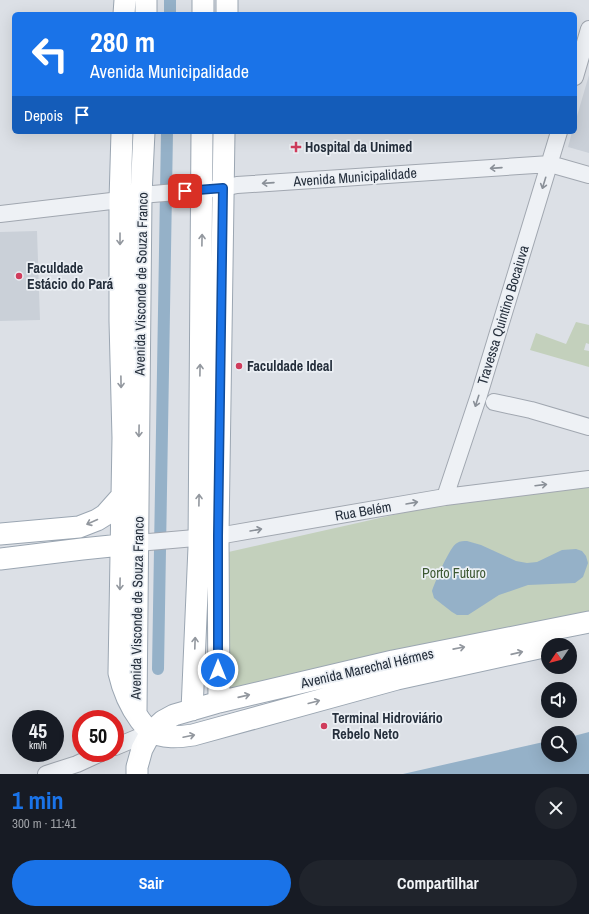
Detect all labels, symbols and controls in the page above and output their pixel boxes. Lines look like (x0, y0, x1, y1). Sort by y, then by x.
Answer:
text: 280 m (90, 23, 155, 61)
icon: left (24, 28, 76, 80)
text: Avenida Municipalidade (90, 59, 249, 84)
icon: arrive (71, 104, 93, 126)
text: Depois (24, 105, 63, 126)
place label: Hospital da Unimed (305, 138, 412, 156)
marker: Hospital da Unimed (290, 141, 302, 153)
street label: Avenida Municipalidade (292, 164, 417, 190)
one-way arrow (490, 164, 503, 171)
pin (168, 174, 202, 208)
one-way arrow (540, 176, 547, 189)
icon: arrive (174, 180, 196, 202)
one-way arrow (262, 180, 275, 187)
street label: Avenida Visconde de Souza Franco (130, 192, 152, 377)
one-way arrow (116, 232, 124, 245)
one-way arrow (198, 234, 206, 247)
street label: Travessa Quintino Bocaiuva (473, 242, 533, 387)
place label: Faculdade Estácio do Pará (27, 259, 114, 293)
marker: Faculdade Estácio do Pará (14, 271, 24, 281)
place label: Faculdade Ideal (247, 357, 333, 375)
marker: Faculdade Ideal (234, 361, 244, 371)
one-way arrow (196, 364, 204, 377)
one-way arrow (117, 375, 125, 388)
one-way arrow (472, 394, 480, 406)
one-way arrow (135, 424, 143, 437)
one-way arrow (534, 482, 547, 489)
one-way arrow (195, 494, 203, 507)
street label: Rua Belém (333, 497, 393, 525)
one-way arrow (405, 499, 418, 507)
street label: Avenida Visconde de Souza Franco (126, 516, 148, 701)
one-way arrow (86, 519, 98, 526)
one-way arrow (249, 525, 262, 533)
park label: Porto Futuro (422, 564, 486, 582)
one-way arrow (116, 577, 124, 590)
one-way arrow (191, 637, 199, 650)
north arrow (541, 638, 577, 674)
map controls (541, 638, 577, 762)
street label: Avenida Marechal Hérmes (298, 644, 435, 692)
one-way arrow (452, 644, 465, 652)
one-way arrow (510, 648, 523, 656)
position arrow (197, 649, 239, 691)
button: sound (541, 682, 577, 718)
one-way arrow (237, 691, 250, 699)
one-way arrow (308, 698, 321, 705)
place label: Terminal Hidroviário Rebelo Neto (332, 709, 443, 743)
speed limit sign: 50 (72, 710, 124, 762)
text: 45 (29, 717, 47, 744)
marker: Terminal Hidroviário Rebelo Neto (319, 721, 329, 731)
button: search (541, 726, 577, 762)
one-way arrow (182, 731, 195, 739)
text: km/h (29, 739, 47, 752)
text: 1 min (12, 784, 63, 816)
button: close (535, 787, 577, 829)
text: 300 m · 11:41 (12, 815, 76, 832)
button: Sair (12, 860, 291, 906)
button: Compartilhar (299, 860, 577, 906)

